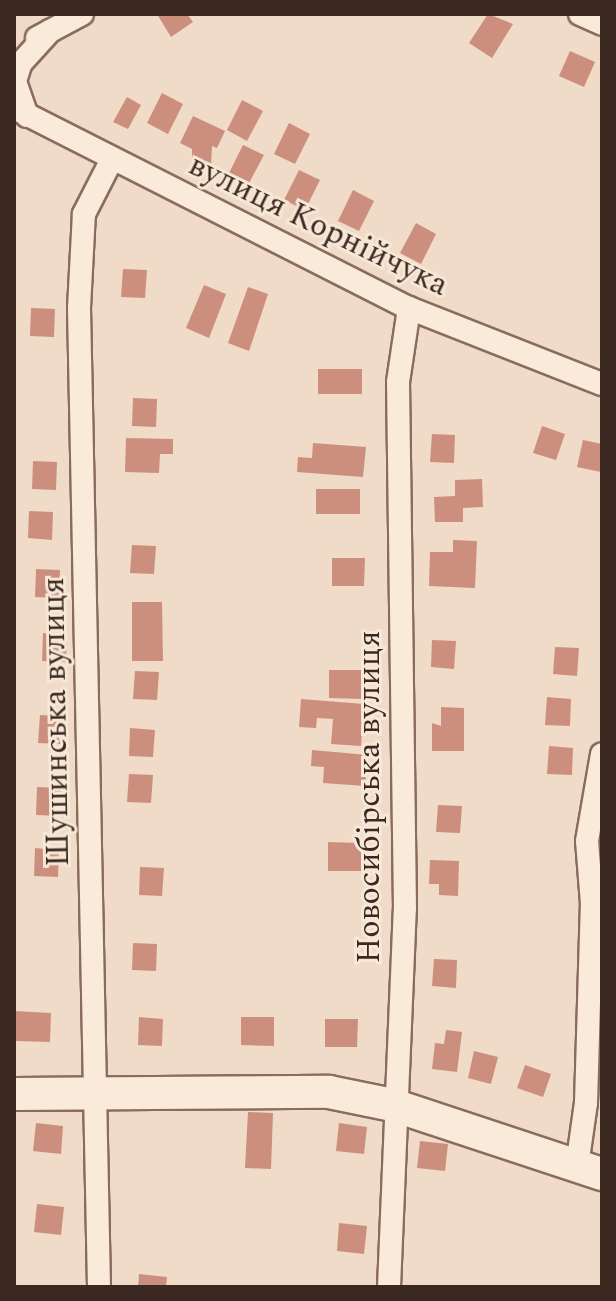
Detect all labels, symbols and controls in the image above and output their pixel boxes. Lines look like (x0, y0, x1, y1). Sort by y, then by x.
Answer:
street label: вулиця Корнійчука (182, 147, 454, 305)
street label: Шушинська вулиця (35, 577, 79, 867)
street label: Новосибірська вулиця (351, 630, 389, 964)

